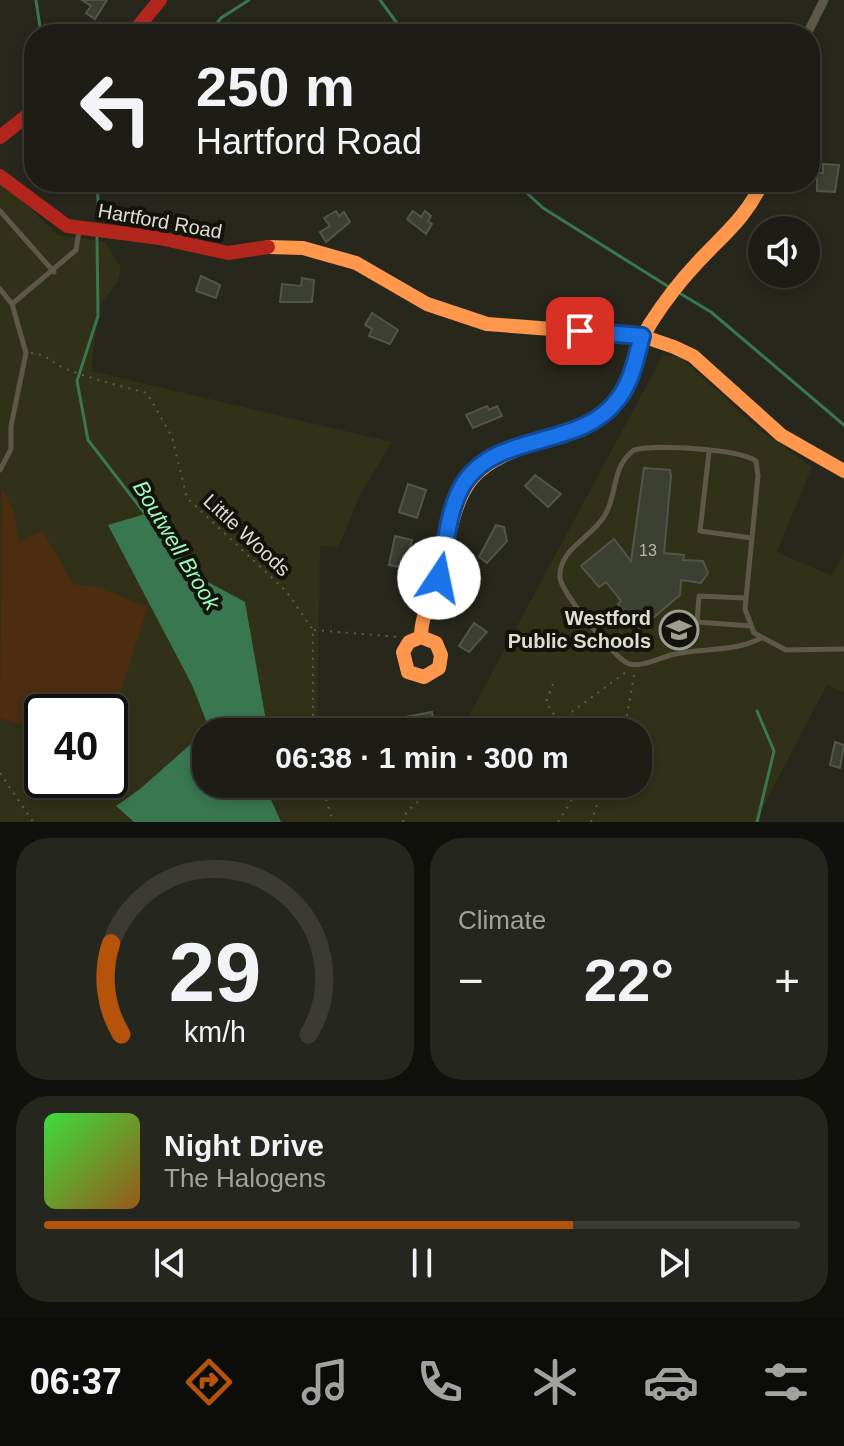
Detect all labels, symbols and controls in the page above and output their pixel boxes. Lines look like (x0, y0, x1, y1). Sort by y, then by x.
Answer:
text: 250 m (196, 55, 355, 118)
icon: left (64, 56, 168, 160)
text: Hartford Road (196, 121, 422, 162)
street label: Hartford Road (96, 199, 224, 243)
map controls (748, 216, 820, 288)
button: sound (748, 216, 820, 288)
pin (546, 297, 614, 365)
icon: arrive (558, 309, 602, 353)
water label: Boutwell Brook (128, 476, 226, 615)
street label: Little Woods (199, 490, 295, 580)
position arrow (397, 536, 481, 620)
house number: 13 (639, 542, 657, 559)
place label: Westford Public Schools (508, 607, 651, 652)
school or university icon: Westford Public Schools (658, 609, 700, 651)
speed limit sign: 40 (24, 694, 128, 798)
text: 06:38 · 1 min · 300 m (275, 741, 569, 774)
text: Climate (458, 905, 546, 935)
text: 29 (169, 926, 261, 1019)
text: 22° (584, 947, 674, 1014)
text: − (458, 956, 484, 1005)
text: + (774, 956, 800, 1005)
text: km/h (184, 1016, 246, 1048)
text: Night Drive (164, 1129, 324, 1162)
text: The Halogens (164, 1163, 326, 1193)
icon: previous (148, 1241, 192, 1285)
icon: pause (400, 1241, 444, 1285)
icon: next (652, 1241, 696, 1285)
icon: directions (181, 1354, 237, 1410)
icon: music (297, 1354, 353, 1410)
icon: phone (412, 1354, 468, 1410)
icon: climate (527, 1354, 583, 1410)
icon: car (643, 1354, 699, 1410)
icon: filters (758, 1354, 814, 1410)
text: 06:37 (30, 1361, 122, 1402)

